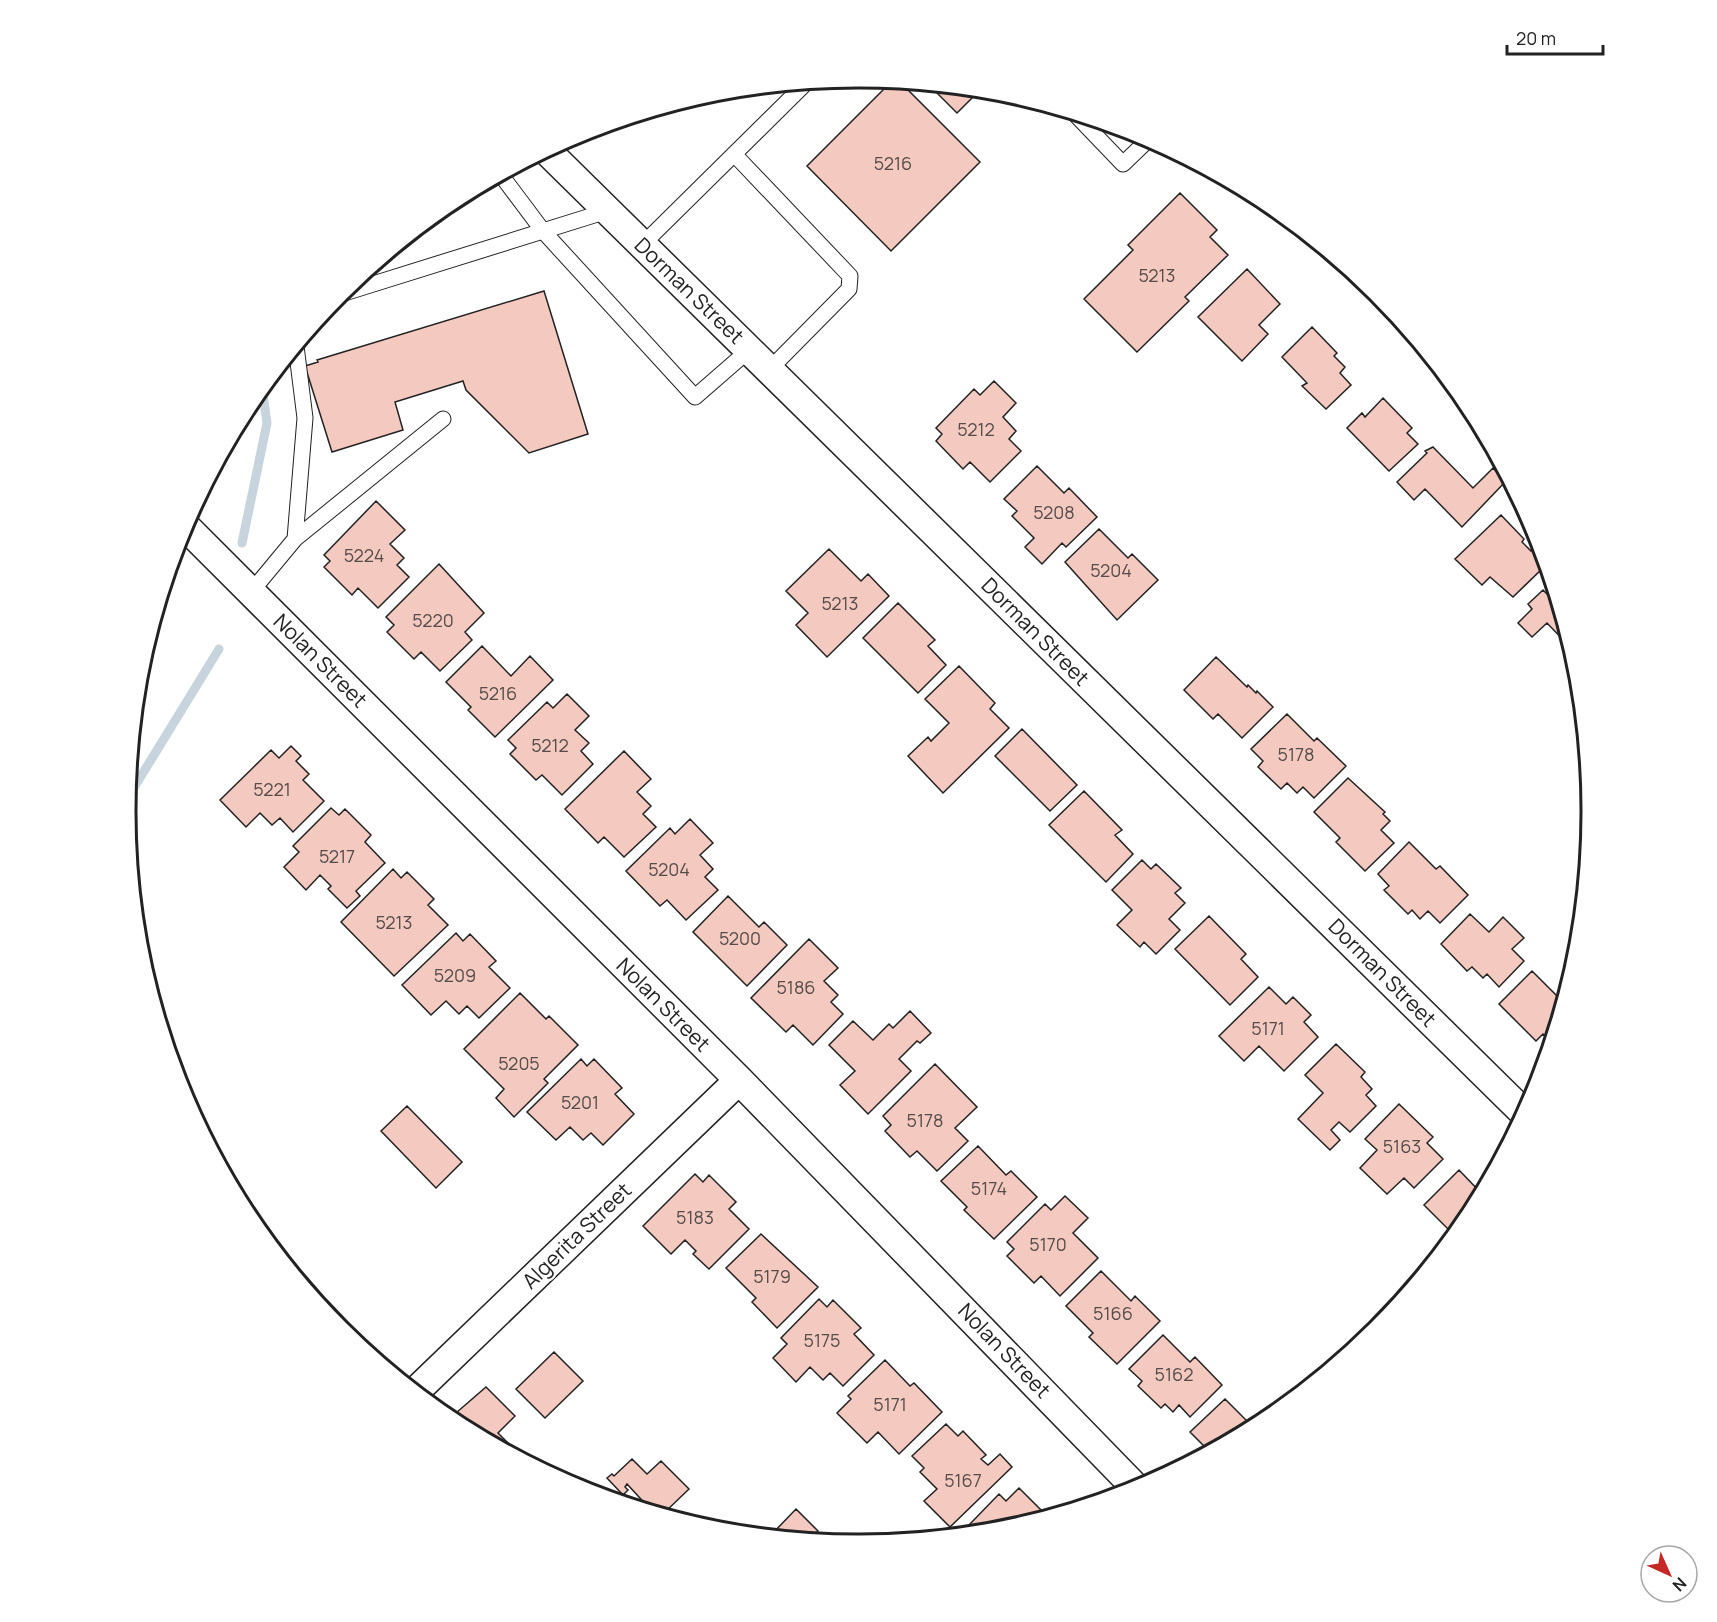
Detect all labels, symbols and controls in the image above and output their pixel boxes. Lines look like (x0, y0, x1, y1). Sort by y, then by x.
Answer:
scale bar (1507, 18, 1603, 56)
text: 20 m (1516, 26, 1556, 50)
house number: 5216 (874, 151, 912, 175)
street label: Dorman Street (629, 231, 750, 350)
house number: 5213 (1138, 263, 1176, 287)
house number: 5212 (957, 417, 995, 441)
house number: 5208 (1033, 500, 1075, 524)
house number: 5224 (344, 543, 384, 567)
house number: 5204 (1090, 558, 1132, 582)
street label: Dorman Street (976, 571, 1096, 691)
house number: 5213 (821, 591, 859, 615)
street label: Nolan Street (268, 607, 374, 713)
house number: 5220 (412, 608, 454, 632)
house number: 5216 (479, 681, 517, 705)
house number: 5212 (531, 733, 569, 757)
house number: 5178 (1278, 742, 1314, 766)
house number: 5221 (253, 777, 291, 801)
house number: 5217 (319, 844, 355, 868)
house number: 5204 (648, 857, 690, 881)
house number: 5213 (375, 910, 413, 934)
street label: Dorman Street (1323, 912, 1443, 1032)
house number: 5200 (719, 926, 761, 950)
street label: Nolan Street (611, 951, 717, 1057)
house number: 5209 (434, 963, 476, 987)
house number: 5186 (776, 975, 816, 999)
house number: 5171 (1251, 1016, 1285, 1040)
house number: 5205 (498, 1051, 540, 1075)
house number: 5201 (561, 1090, 599, 1114)
house number: 5178 (907, 1108, 943, 1132)
house number: 5163 (1383, 1134, 1421, 1158)
street label: Algerita Street (516, 1176, 637, 1294)
house number: 5174 (971, 1176, 1007, 1200)
house number: 5183 (676, 1205, 714, 1229)
house number: 5170 (1029, 1232, 1067, 1256)
house number: 5179 (753, 1264, 791, 1288)
street label: Nolan Street (952, 1297, 1057, 1404)
house number: 5166 (1093, 1301, 1133, 1325)
house number: 5175 (804, 1328, 840, 1352)
house number: 5162 (1155, 1362, 1193, 1386)
house number: 5171 (873, 1392, 907, 1416)
house number: 5167 (944, 1468, 982, 1492)
north arrow (1639, 1544, 1699, 1604)
text: N (1668, 1573, 1691, 1596)

